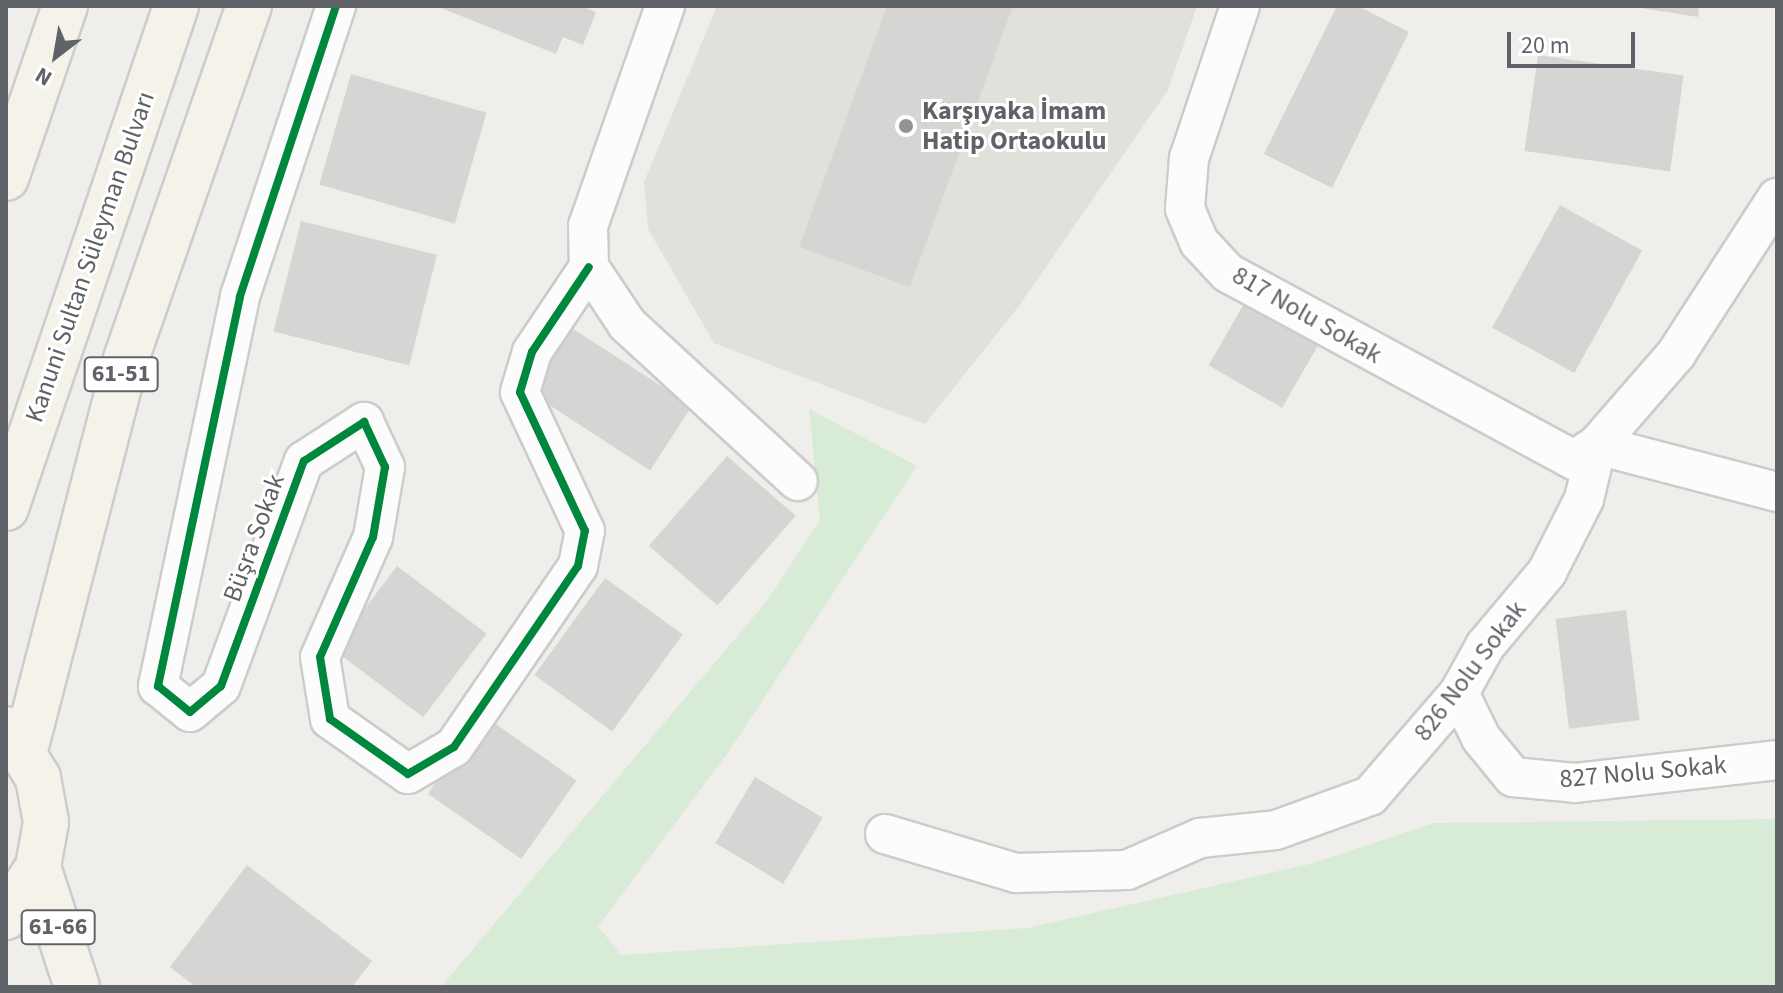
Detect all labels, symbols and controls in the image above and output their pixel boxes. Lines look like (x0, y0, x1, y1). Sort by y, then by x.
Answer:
north arrow (16, 16, 96, 96)
scale bar (1511, 16, 1639, 66)
text: 20 m (1521, 28, 1570, 63)
text: N (29, 59, 58, 94)
street label: Kanuni Sultan Süleyman Bulvarı (19, 87, 161, 427)
place label: Karşıyaka İmam Hatip Ortaokulu (922, 95, 1106, 156)
marker: Karşıyaka İmam Hatip Ortaokulu (897, 117, 915, 135)
street label: 817 Nolu Sokak (1227, 260, 1387, 370)
road number: 61-51 (83, 354, 159, 394)
street label: Büşra Sokak (216, 470, 292, 606)
street label: 826 Nolu Sokak (1407, 595, 1533, 747)
street label: 827 Nolu Sokak (1558, 749, 1728, 795)
road number: 61-66 (20, 907, 96, 947)

